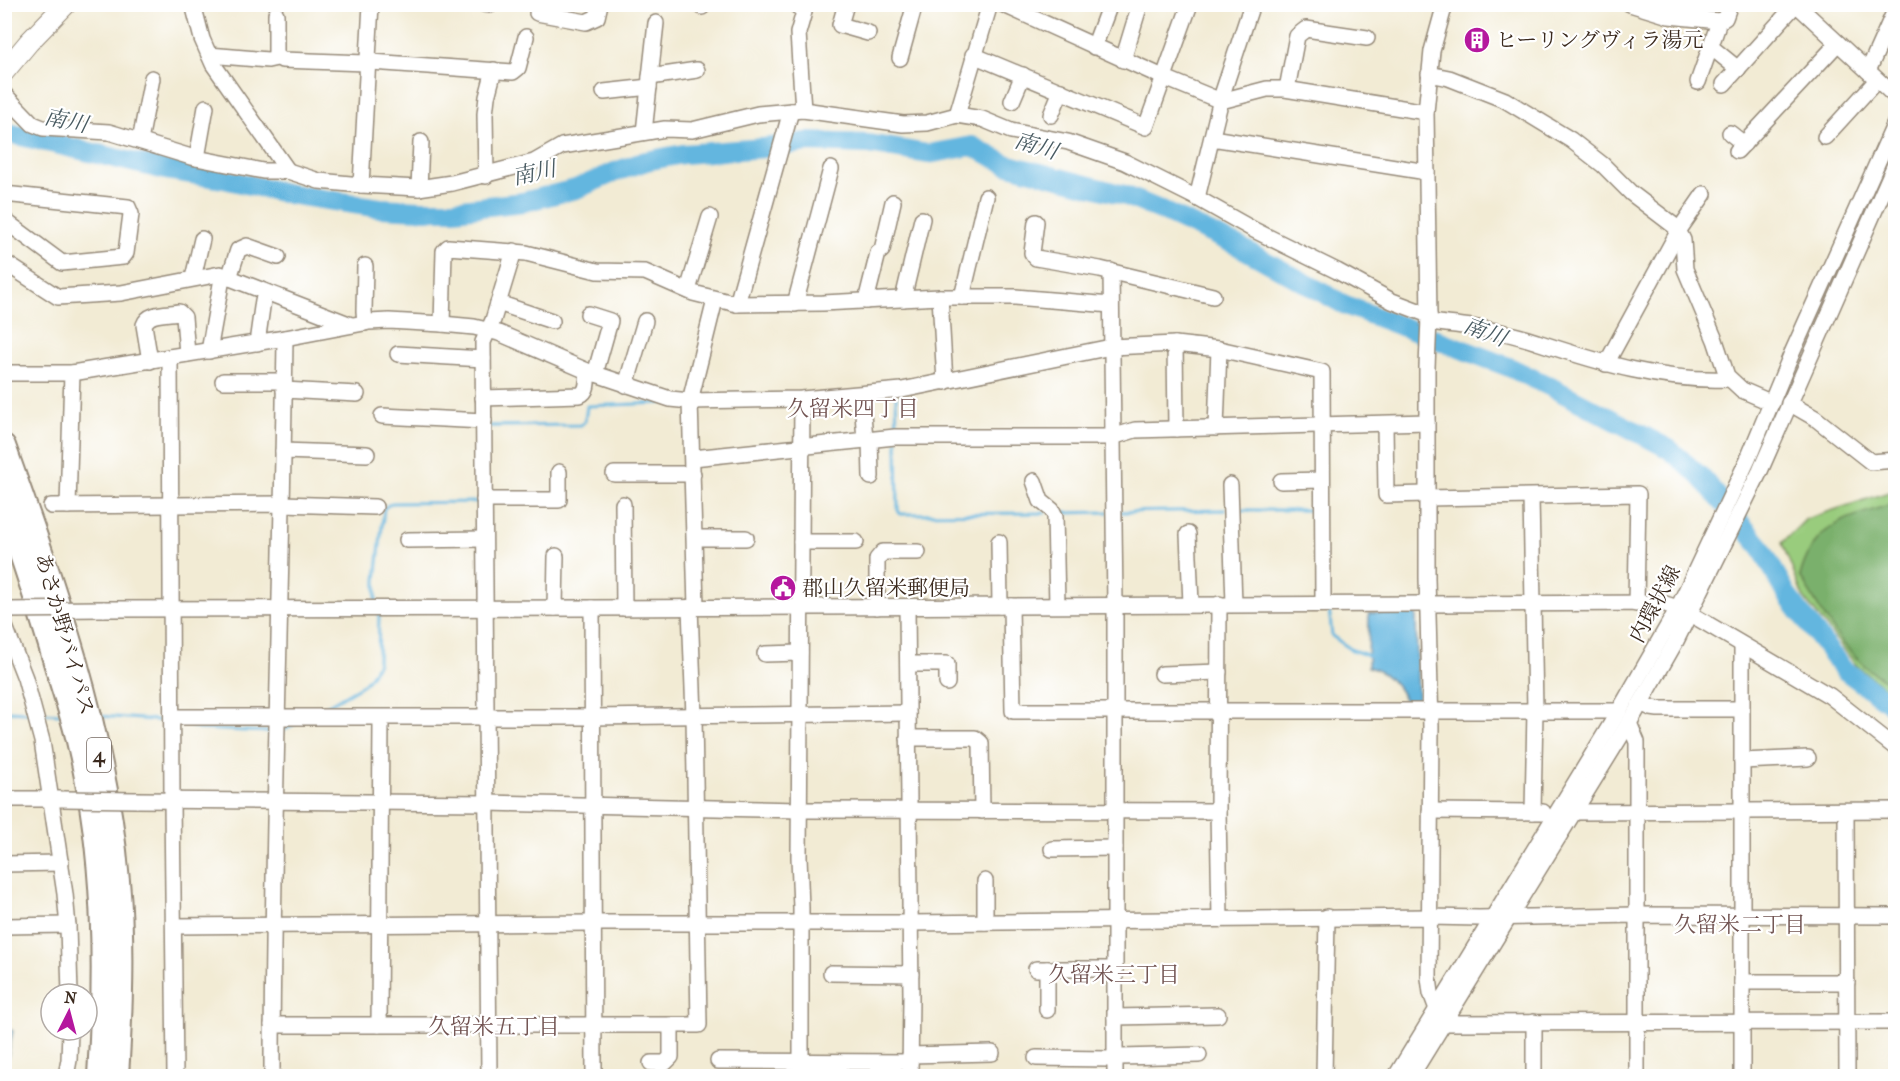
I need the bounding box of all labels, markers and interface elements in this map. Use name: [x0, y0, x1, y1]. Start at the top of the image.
building icon: ヒーリングヴィラ湯元: [1462, 25, 1492, 55]
place label: ヒーリングヴィラ湯元: [1496, 28, 1703, 52]
water label: 南川: [42, 104, 92, 139]
water label: 南川: [1011, 127, 1063, 165]
water label: 南川: [510, 155, 560, 190]
water label: 南川: [1460, 312, 1512, 353]
district label: 久留米四丁目: [787, 396, 919, 422]
street label: あさか野バイパス: [30, 550, 100, 718]
street label: 内環状線: [1625, 561, 1685, 647]
public building icon: 郡山久留米郵便局: [768, 573, 798, 603]
place label: 郡山久留米郵便局: [802, 576, 970, 600]
road number: 4: [87, 738, 111, 772]
district label: 久留米二丁目: [1674, 912, 1806, 938]
district label: 久留米三丁目: [1048, 962, 1180, 988]
north arrow: [39, 982, 99, 1042]
text: N: [63, 987, 78, 1008]
district label: 久留米五丁目: [428, 1014, 560, 1040]

